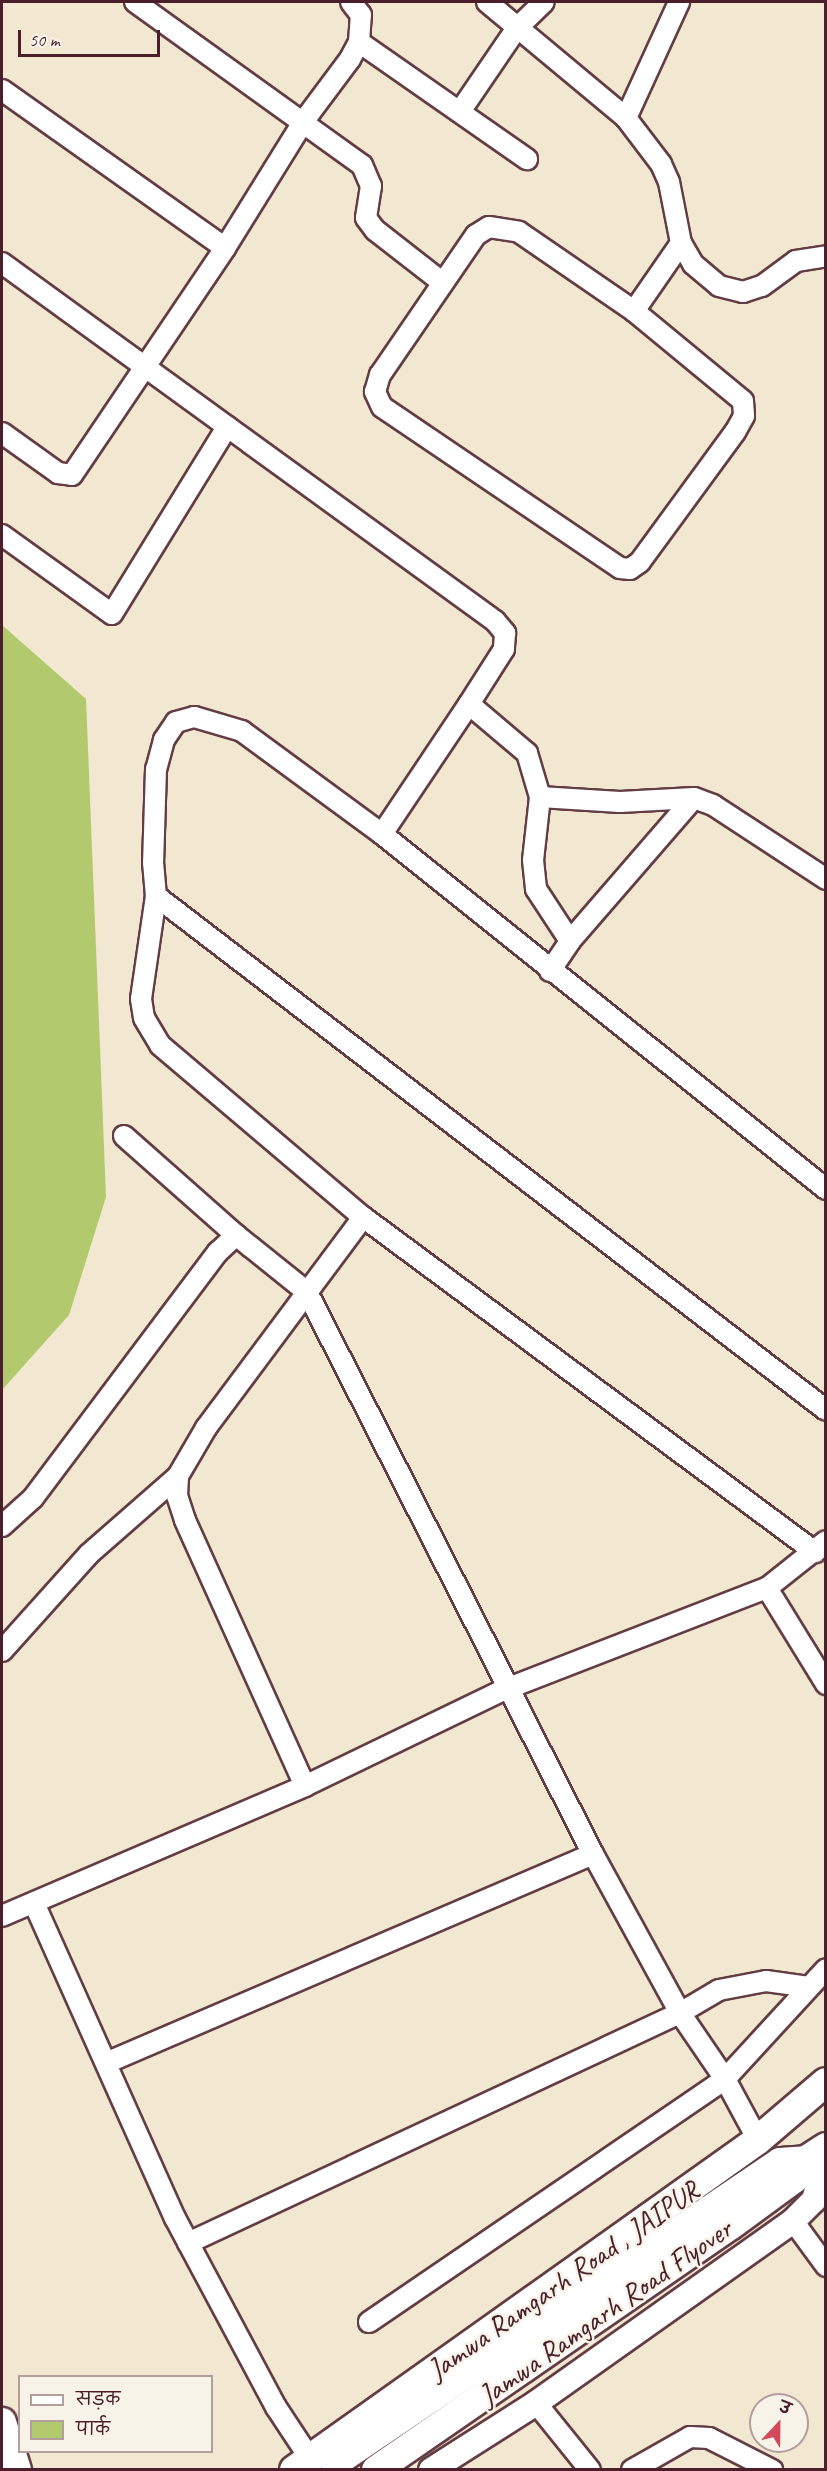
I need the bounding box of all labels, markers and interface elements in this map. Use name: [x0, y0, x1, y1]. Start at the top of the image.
scale bar: [21, 18, 164, 56]
text: 50 m: [29, 29, 60, 51]
street label: Jamwa Ramgarh Road , JAIPUR: [420, 2172, 706, 2388]
street label: Jamwa Ramgarh Road Flyover: [471, 2211, 739, 2413]
legend: [18, 2375, 213, 2453]
text: सड़क: [76, 2388, 120, 2410]
north arrow: [749, 2393, 809, 2453]
text: उ: [776, 2397, 794, 2419]
text: पार्क: [76, 2418, 110, 2440]

